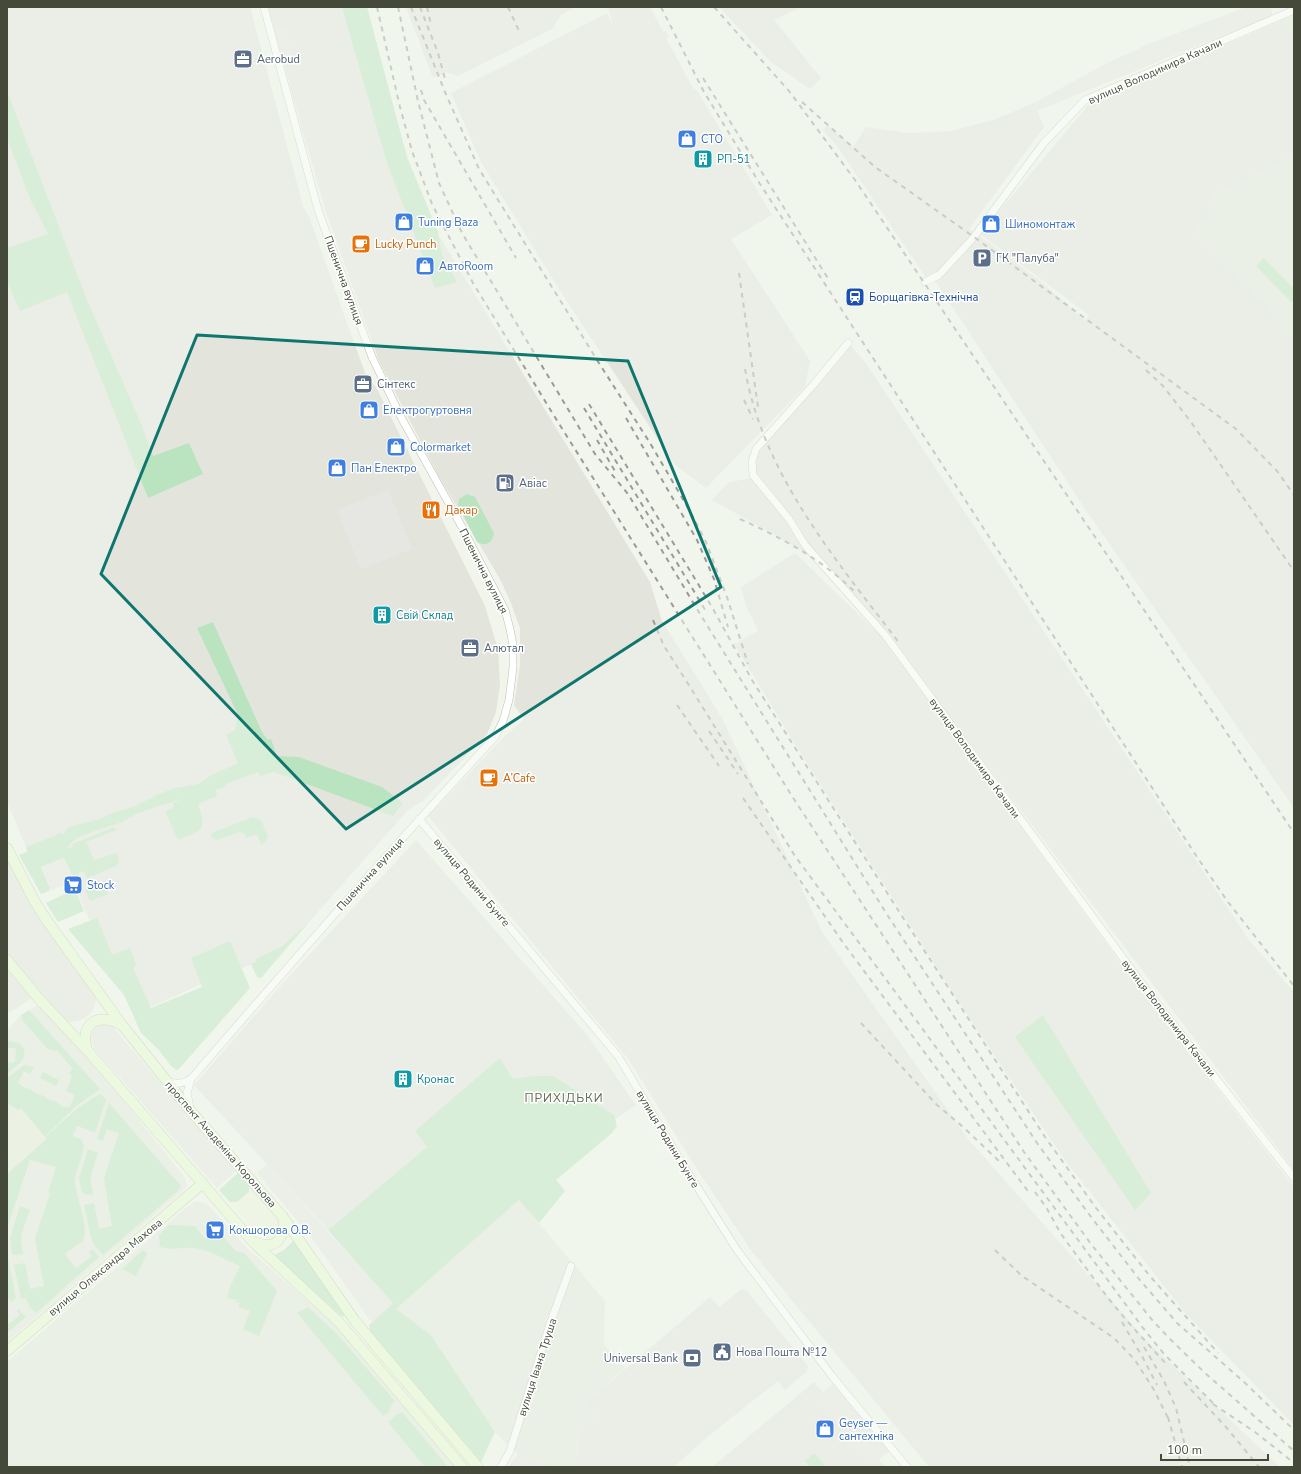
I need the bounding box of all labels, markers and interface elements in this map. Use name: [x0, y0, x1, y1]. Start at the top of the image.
street label: вулиця Володимира Качали: [1086, 35, 1225, 108]
office icon: Aerobud: [232, 48, 254, 70]
place label: Aerobud: [257, 52, 300, 67]
shop icon: СТО: [676, 128, 698, 150]
place label: СТО: [701, 132, 723, 147]
building icon: РП-51: [692, 148, 714, 170]
place label: РП-51: [717, 152, 750, 167]
shop icon: Tuning Baza: [393, 211, 415, 233]
shop icon: Шиномонтаж: [980, 213, 1002, 235]
place label: Tuning Baza: [418, 215, 479, 230]
place label: Шиномонтаж: [1005, 217, 1075, 232]
street label: Пшенична вулиця: [320, 233, 367, 327]
cafe icon: Lucky Punch: [350, 233, 372, 255]
place label: Lucky Punch: [375, 237, 437, 252]
parking icon: ГК "Палуба": [971, 247, 993, 269]
place label: ГК "Палуба": [996, 251, 1059, 266]
shop icon: АвтоRoom: [414, 255, 436, 277]
place label: АвтоRoom: [439, 259, 493, 274]
station icon: Борщагівка-Технічна: [844, 286, 866, 308]
place label: Борщагівка-Технічна: [869, 290, 979, 305]
office icon: Сінтекс: [352, 373, 374, 395]
place label: Сінтекс: [377, 377, 415, 392]
shop icon: Електрогуртовня: [358, 399, 380, 421]
place label: Електрогуртовня: [383, 403, 472, 418]
shop icon: Colormarket: [385, 436, 407, 458]
place label: Colormarket: [410, 440, 471, 455]
shop icon: Пан Електро: [326, 457, 348, 479]
place label: Пан Електро: [351, 461, 417, 476]
fuel station icon: Авіас: [494, 472, 516, 494]
place label: Авіас: [519, 476, 547, 491]
restaurant icon: Дакар: [420, 499, 442, 521]
place label: Дакар: [445, 503, 478, 518]
street label: Пшенична вулиця: [456, 526, 512, 617]
building icon: Свій Склад: [371, 604, 393, 626]
place label: Свій Склад: [396, 608, 454, 623]
office icon: Алютал: [459, 637, 481, 659]
place label: Алютал: [484, 641, 524, 656]
street label: вулиця Володимира Качали: [926, 695, 1023, 821]
cafe icon: A’Cafe: [478, 767, 500, 789]
place label: A’Cafe: [503, 771, 535, 786]
street label: Пшенична вулиця: [333, 834, 407, 914]
street label: вулиця Родини Бунґе: [430, 835, 513, 930]
supermarket icon: Stock: [62, 874, 84, 896]
place label: Stock: [87, 878, 115, 893]
street label: вулиця Володимира Качали: [1118, 956, 1219, 1080]
building icon: Кронас: [392, 1068, 414, 1090]
place label: Кронас: [417, 1072, 454, 1087]
street label: проспект Академіка Корольова: [161, 1078, 280, 1211]
street label: вулиця Родини Бунґе: [632, 1088, 703, 1191]
district label: ПРИХІДЬКИ: [524, 1090, 604, 1106]
street label: вулиця Олександра Махова: [45, 1215, 166, 1320]
supermarket icon: Кокшорова О.В.: [204, 1219, 226, 1241]
place label: Кокшорова О.В.: [229, 1223, 311, 1238]
street label: вулиця Івана Труша: [515, 1316, 560, 1418]
public building icon: Нова Пошта №12: [711, 1341, 733, 1363]
place label: Нова Пошта №12: [736, 1345, 827, 1360]
bank icon: Universal Bank: [681, 1347, 703, 1369]
place label: Universal Bank: [604, 1351, 678, 1366]
place label: Geyser — сантехніка: [839, 1416, 894, 1444]
shop icon: Geyser — сантехніка: [814, 1418, 836, 1440]
scale bar: [1161, 1436, 1268, 1462]
text: 100 m: [1167, 1442, 1202, 1458]

